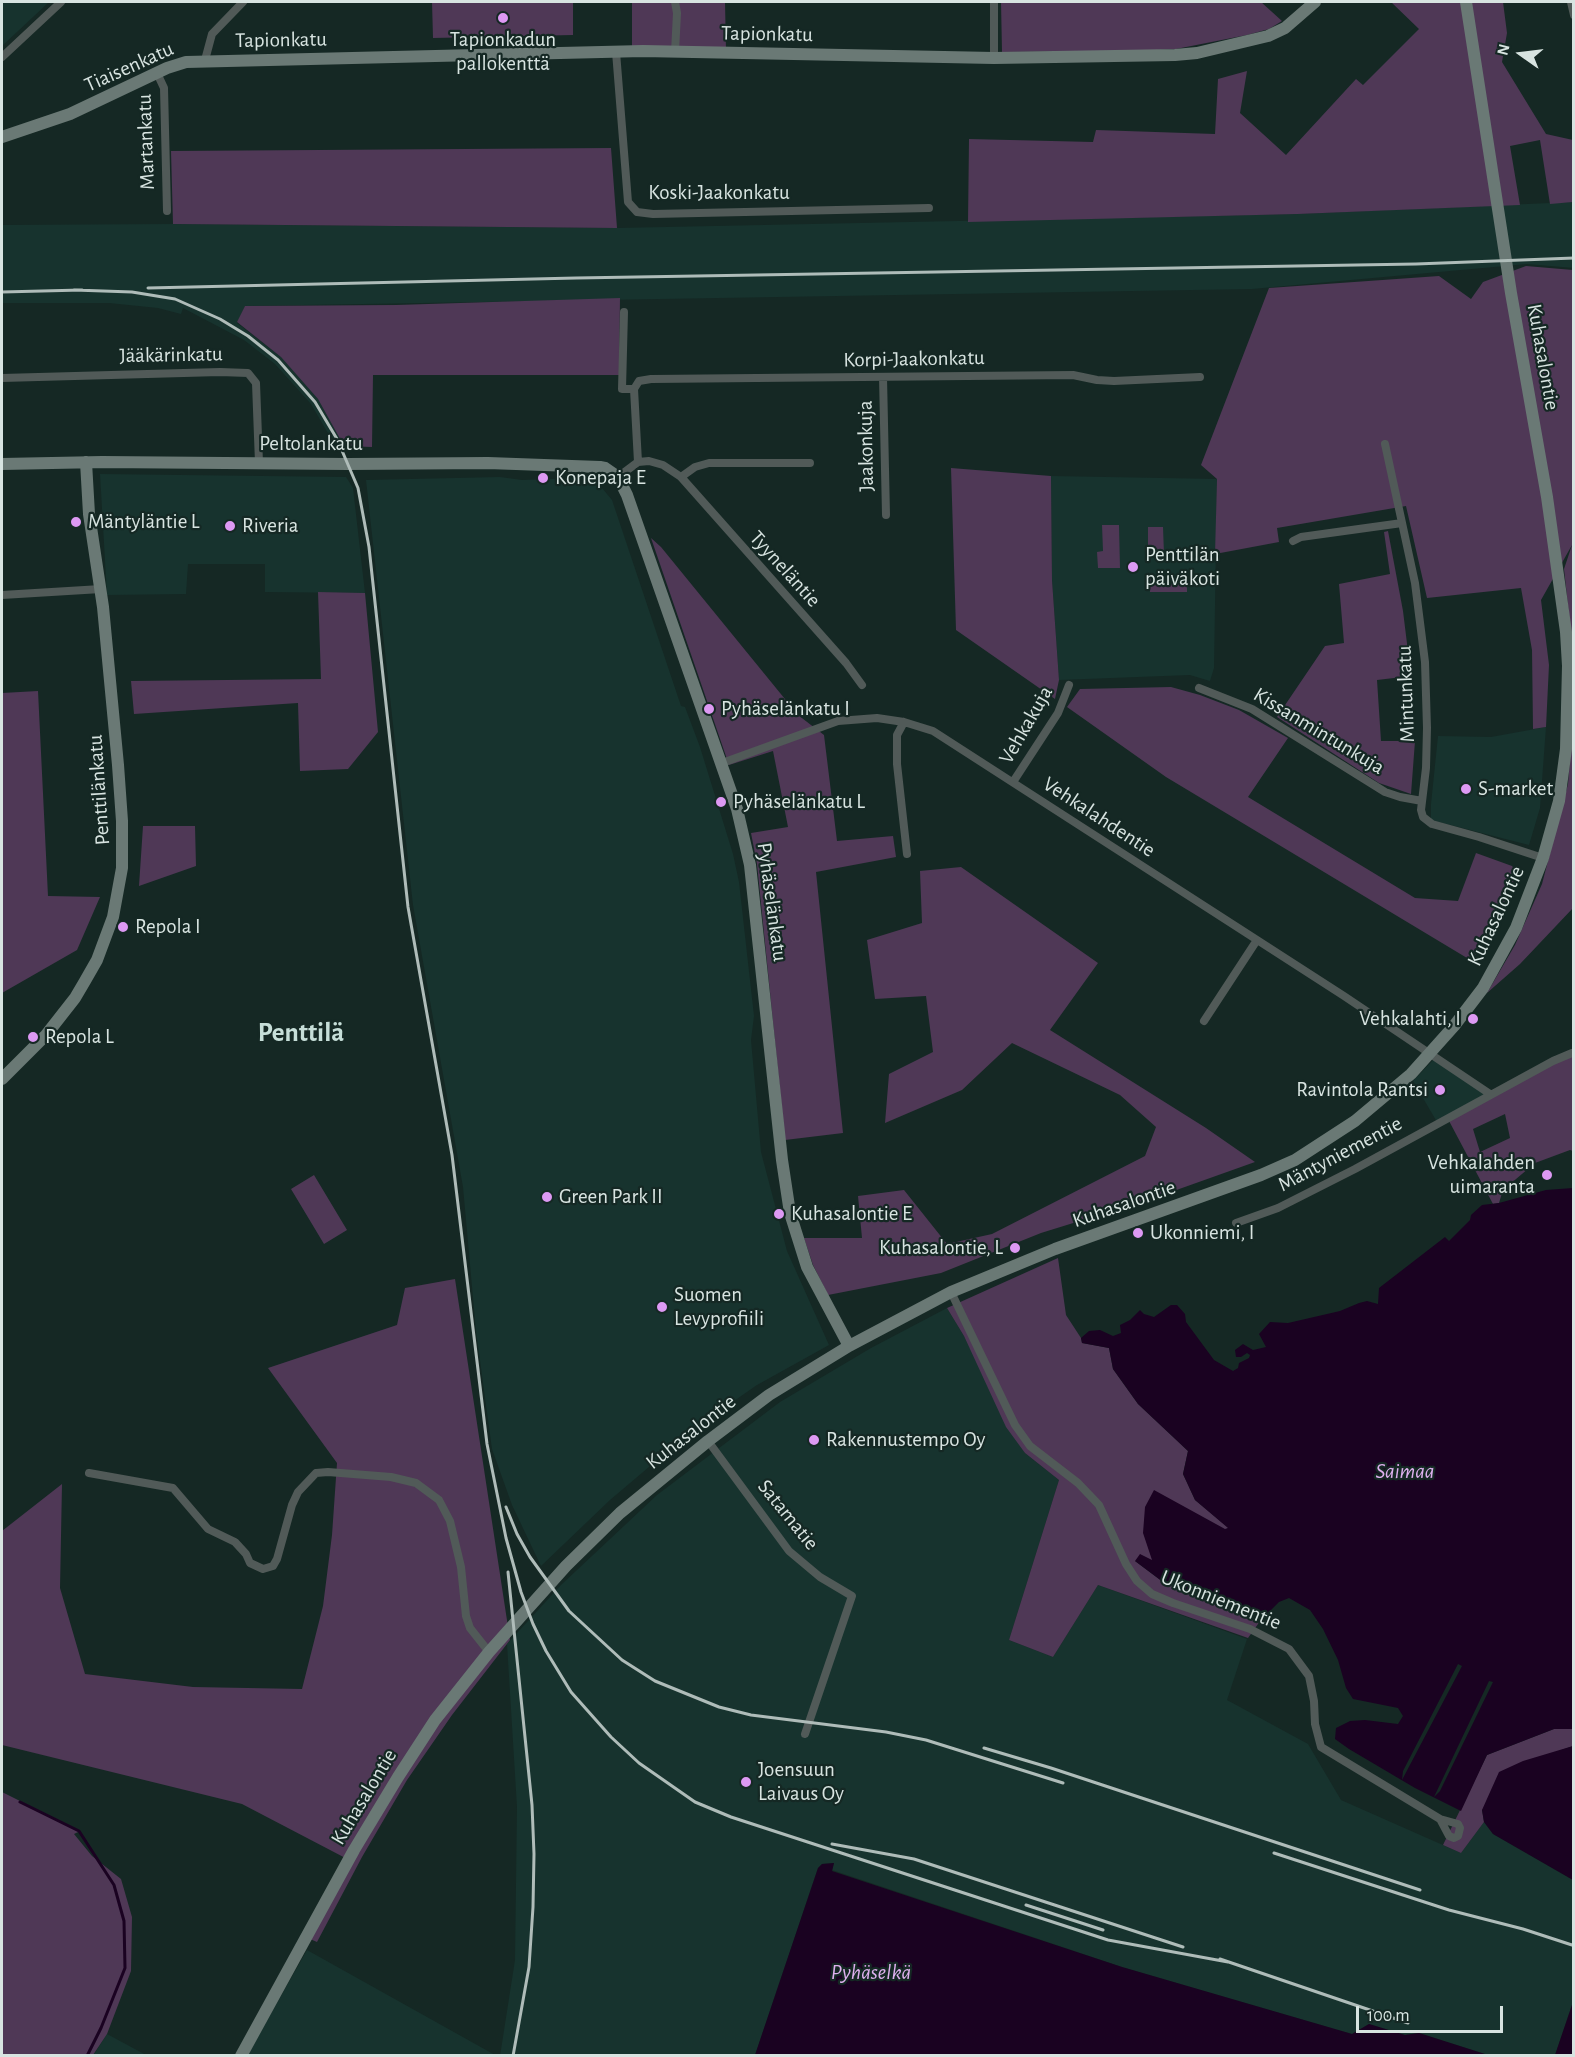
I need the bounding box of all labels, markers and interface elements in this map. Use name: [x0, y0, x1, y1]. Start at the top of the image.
marker: Tapionkadun pallokenttä: [496, 11, 510, 25]
street label: Tapionkatu: [721, 21, 813, 47]
north arrow: [1491, 24, 1551, 84]
street label: Tapionkatu: [235, 27, 327, 53]
place label: Tapionkadun pallokenttä: [450, 27, 556, 77]
street label: Tiaisenkatu: [81, 36, 177, 98]
text: N: [1494, 42, 1513, 57]
street label: Martankatu: [132, 94, 160, 190]
street label: Koski-Jaakonkatu: [648, 180, 790, 206]
street label: Kuhasalontie: [1521, 302, 1565, 412]
street label: Jääkärinkatu: [119, 342, 223, 368]
street label: Korpi-Jaakonkatu: [843, 345, 985, 373]
street label: Jaakonkuja: [853, 400, 879, 492]
street label: Peltolankatu: [259, 431, 363, 457]
place label: Konepaja E: [555, 465, 646, 491]
marker: Konepaja E: [536, 471, 550, 485]
place label: Mäntyläntie L: [88, 509, 200, 535]
place label: Riveria: [242, 513, 299, 539]
marker: Mäntyläntie L: [69, 515, 83, 529]
marker: Riveria: [223, 519, 237, 533]
street label: Tyyneläntie: [744, 526, 826, 612]
place label: Penttilän päiväkoti: [1145, 542, 1220, 592]
marker: Penttilän päiväkoti: [1126, 560, 1140, 574]
street label: Mintunkatu: [1392, 645, 1420, 743]
street label: Vehkakuja: [994, 681, 1058, 769]
street label: Kissanmintunkuja: [1249, 682, 1389, 780]
place label: Pyhäselänkatu I: [721, 696, 850, 722]
marker: Pyhäselänkatu I: [702, 702, 716, 716]
street label: Penttilänkatu: [83, 734, 115, 846]
street label: Vehkalahdentie: [1038, 771, 1160, 863]
place label: S-market: [1478, 776, 1553, 802]
marker: S-market: [1459, 782, 1473, 796]
place label: Pyhäselänkatu L: [733, 789, 865, 815]
marker: Pyhäselänkatu L: [714, 795, 728, 809]
street label: Pyhäselänkatu: [751, 841, 793, 963]
street label: Kuhasalontie: [1462, 862, 1530, 970]
place label: Repola I: [135, 914, 201, 940]
marker: Repola I: [116, 920, 130, 934]
place label: Vehkalahti, I: [1359, 1006, 1461, 1032]
marker: Vehkalahti, I: [1466, 1012, 1480, 1026]
district label: Penttilä: [258, 1017, 344, 1049]
place label: Repola L: [45, 1024, 114, 1050]
marker: Repola L: [26, 1030, 40, 1044]
place label: Ravintola Rantsi: [1296, 1077, 1428, 1103]
marker: Ravintola Rantsi: [1433, 1083, 1447, 1097]
street label: Mäntyniementie: [1274, 1111, 1406, 1197]
place label: Vehkalahden uimaranta: [1427, 1150, 1535, 1200]
marker: Vehkalahden uimaranta: [1540, 1168, 1554, 1182]
street label: Kuhasalontie: [1069, 1175, 1179, 1233]
place label: Green Park II: [559, 1184, 663, 1210]
marker: Green Park II: [540, 1190, 554, 1204]
place label: Kuhasalontie E: [791, 1201, 912, 1227]
marker: Kuhasalontie E: [772, 1207, 786, 1221]
place label: Ukonniemi, I: [1150, 1220, 1254, 1246]
marker: Ukonniemi, I: [1131, 1226, 1145, 1240]
place label: Kuhasalontie, L: [879, 1235, 1003, 1261]
marker: Kuhasalontie, L: [1008, 1241, 1022, 1255]
place label: Suomen Levyprofiili: [674, 1282, 764, 1332]
marker: Suomen Levyprofiili: [655, 1300, 669, 1314]
street label: Kuhasalontie: [641, 1389, 741, 1475]
place label: Rakennustempo Oy: [826, 1427, 985, 1453]
marker: Rakennustempo Oy: [807, 1433, 821, 1447]
water label: Saimaa: [1375, 1458, 1435, 1484]
street label: Satamatie: [752, 1475, 824, 1555]
street label: Ukonniementie: [1157, 1564, 1285, 1636]
street label: Kuhasalontie: [326, 1744, 402, 1850]
place label: Joensuun Laivaus Oy: [758, 1757, 844, 1807]
marker: Joensuun Laivaus Oy: [739, 1775, 753, 1789]
water label: Pyhäselkä: [831, 1959, 911, 1985]
scale bar: [1359, 1994, 1506, 2032]
text: 100 m: [1367, 2007, 1410, 2025]

